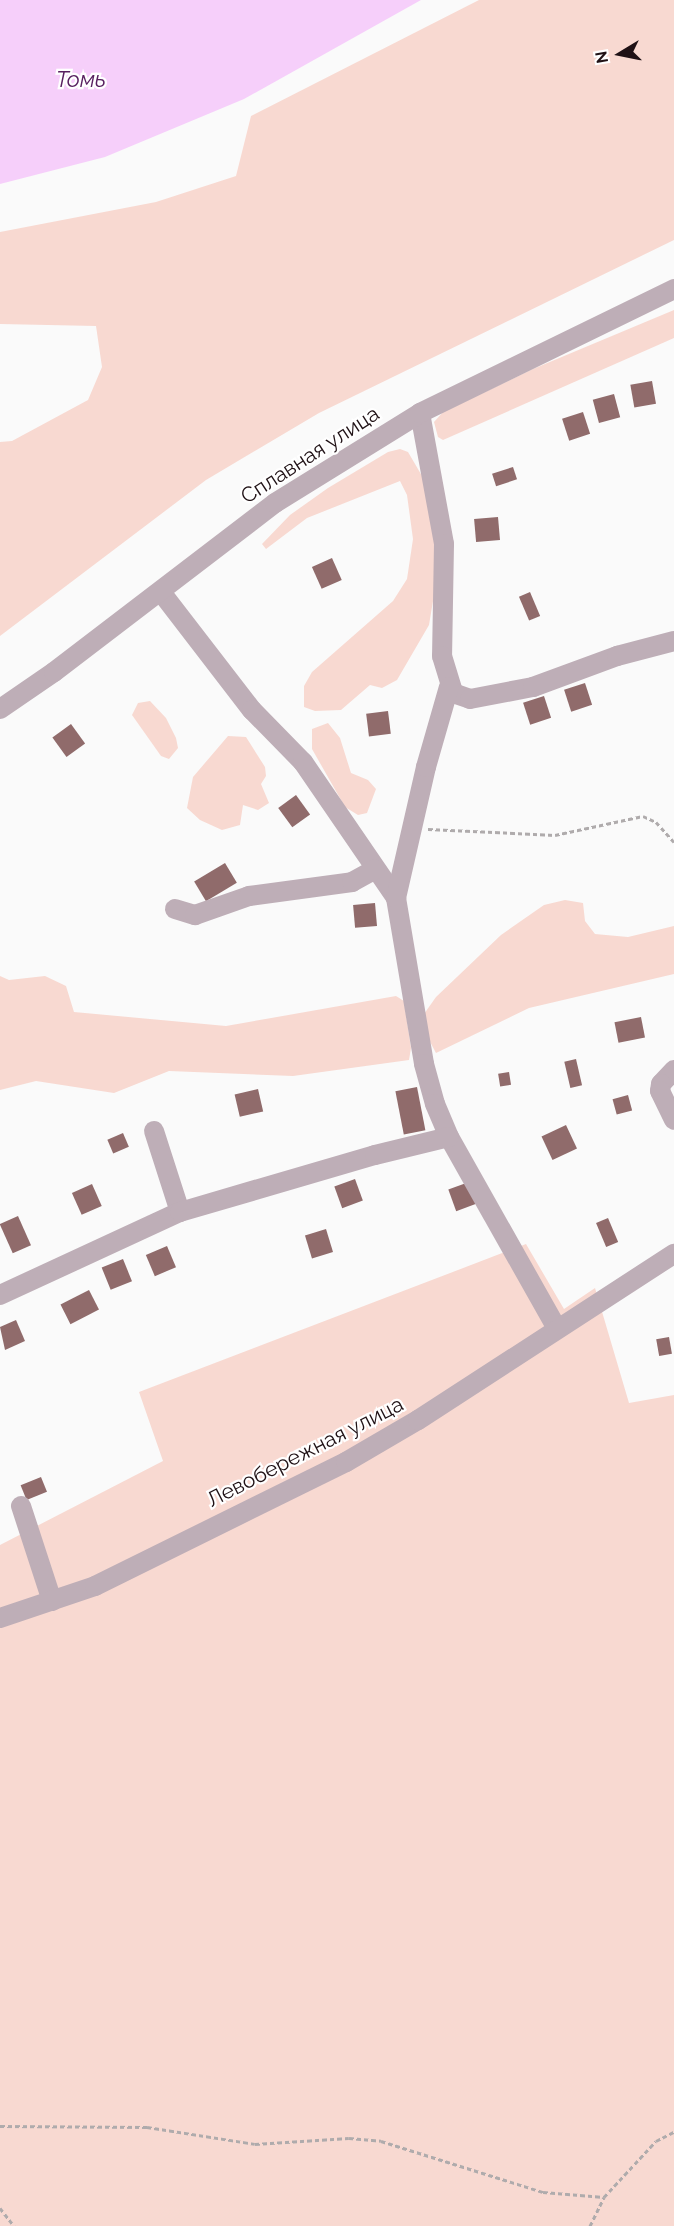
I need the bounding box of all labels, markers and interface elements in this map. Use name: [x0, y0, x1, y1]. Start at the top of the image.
north arrow: [590, 24, 650, 84]
text: N: [591, 50, 612, 65]
water label: Томь: [56, 67, 106, 93]
street label: Сплавная улица: [236, 401, 384, 509]
street label: Левобережная улица: [202, 1391, 408, 1513]

